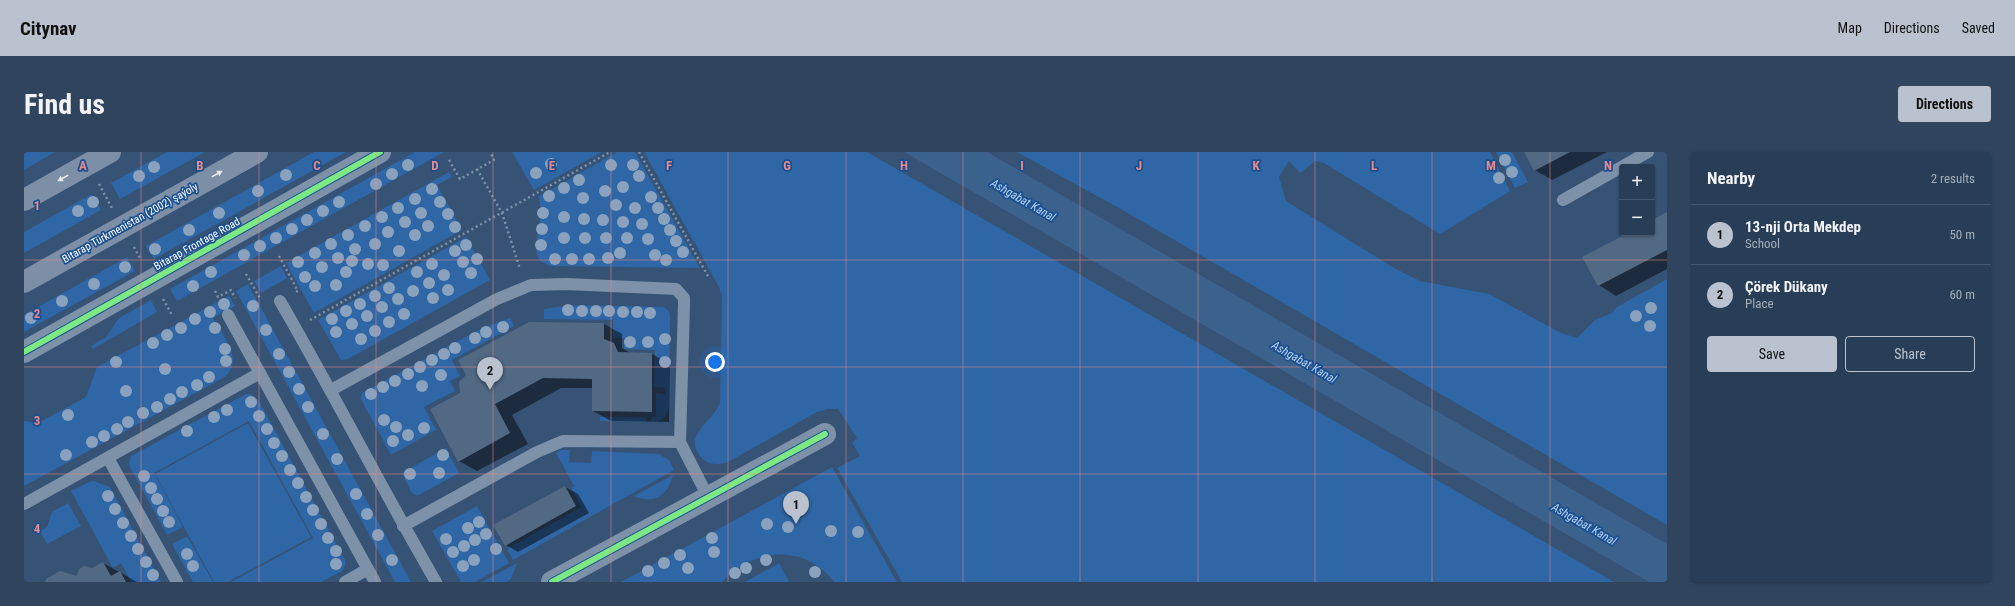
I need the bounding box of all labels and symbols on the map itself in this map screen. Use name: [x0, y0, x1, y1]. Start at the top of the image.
text: A: [79, 158, 87, 173]
text: B: [196, 158, 204, 173]
text: C: [313, 158, 321, 173]
text: D: [431, 158, 439, 173]
text: E: [549, 158, 556, 173]
text: F: [666, 158, 672, 173]
text: G: [783, 158, 791, 173]
text: H: [900, 158, 908, 173]
text: I: [1020, 158, 1024, 173]
text: J: [1136, 158, 1142, 173]
text: K: [1252, 158, 1260, 173]
text: L: [1371, 158, 1377, 173]
text: M: [1486, 158, 1496, 173]
text: N: [1604, 158, 1612, 173]
one-way arrow: [211, 171, 223, 178]
one-way arrow: [58, 174, 69, 181]
water label: Ashgabat Kanal: [987, 175, 1058, 224]
street label: Bitarap Türkmenistan (2002) şaýoly: [60, 180, 201, 266]
text: 1: [34, 198, 40, 213]
street label: Bitarap Frontage Road: [152, 215, 242, 273]
text: 2: [34, 306, 41, 321]
water label: Ashgabat Kanal: [1268, 337, 1339, 386]
your location: [705, 352, 725, 372]
pin: 2: [477, 357, 503, 390]
text: 3: [34, 413, 40, 428]
pin: 1: [783, 491, 809, 524]
water label: Ashgabat Kanal: [1548, 499, 1619, 548]
text: 4: [34, 521, 41, 536]

